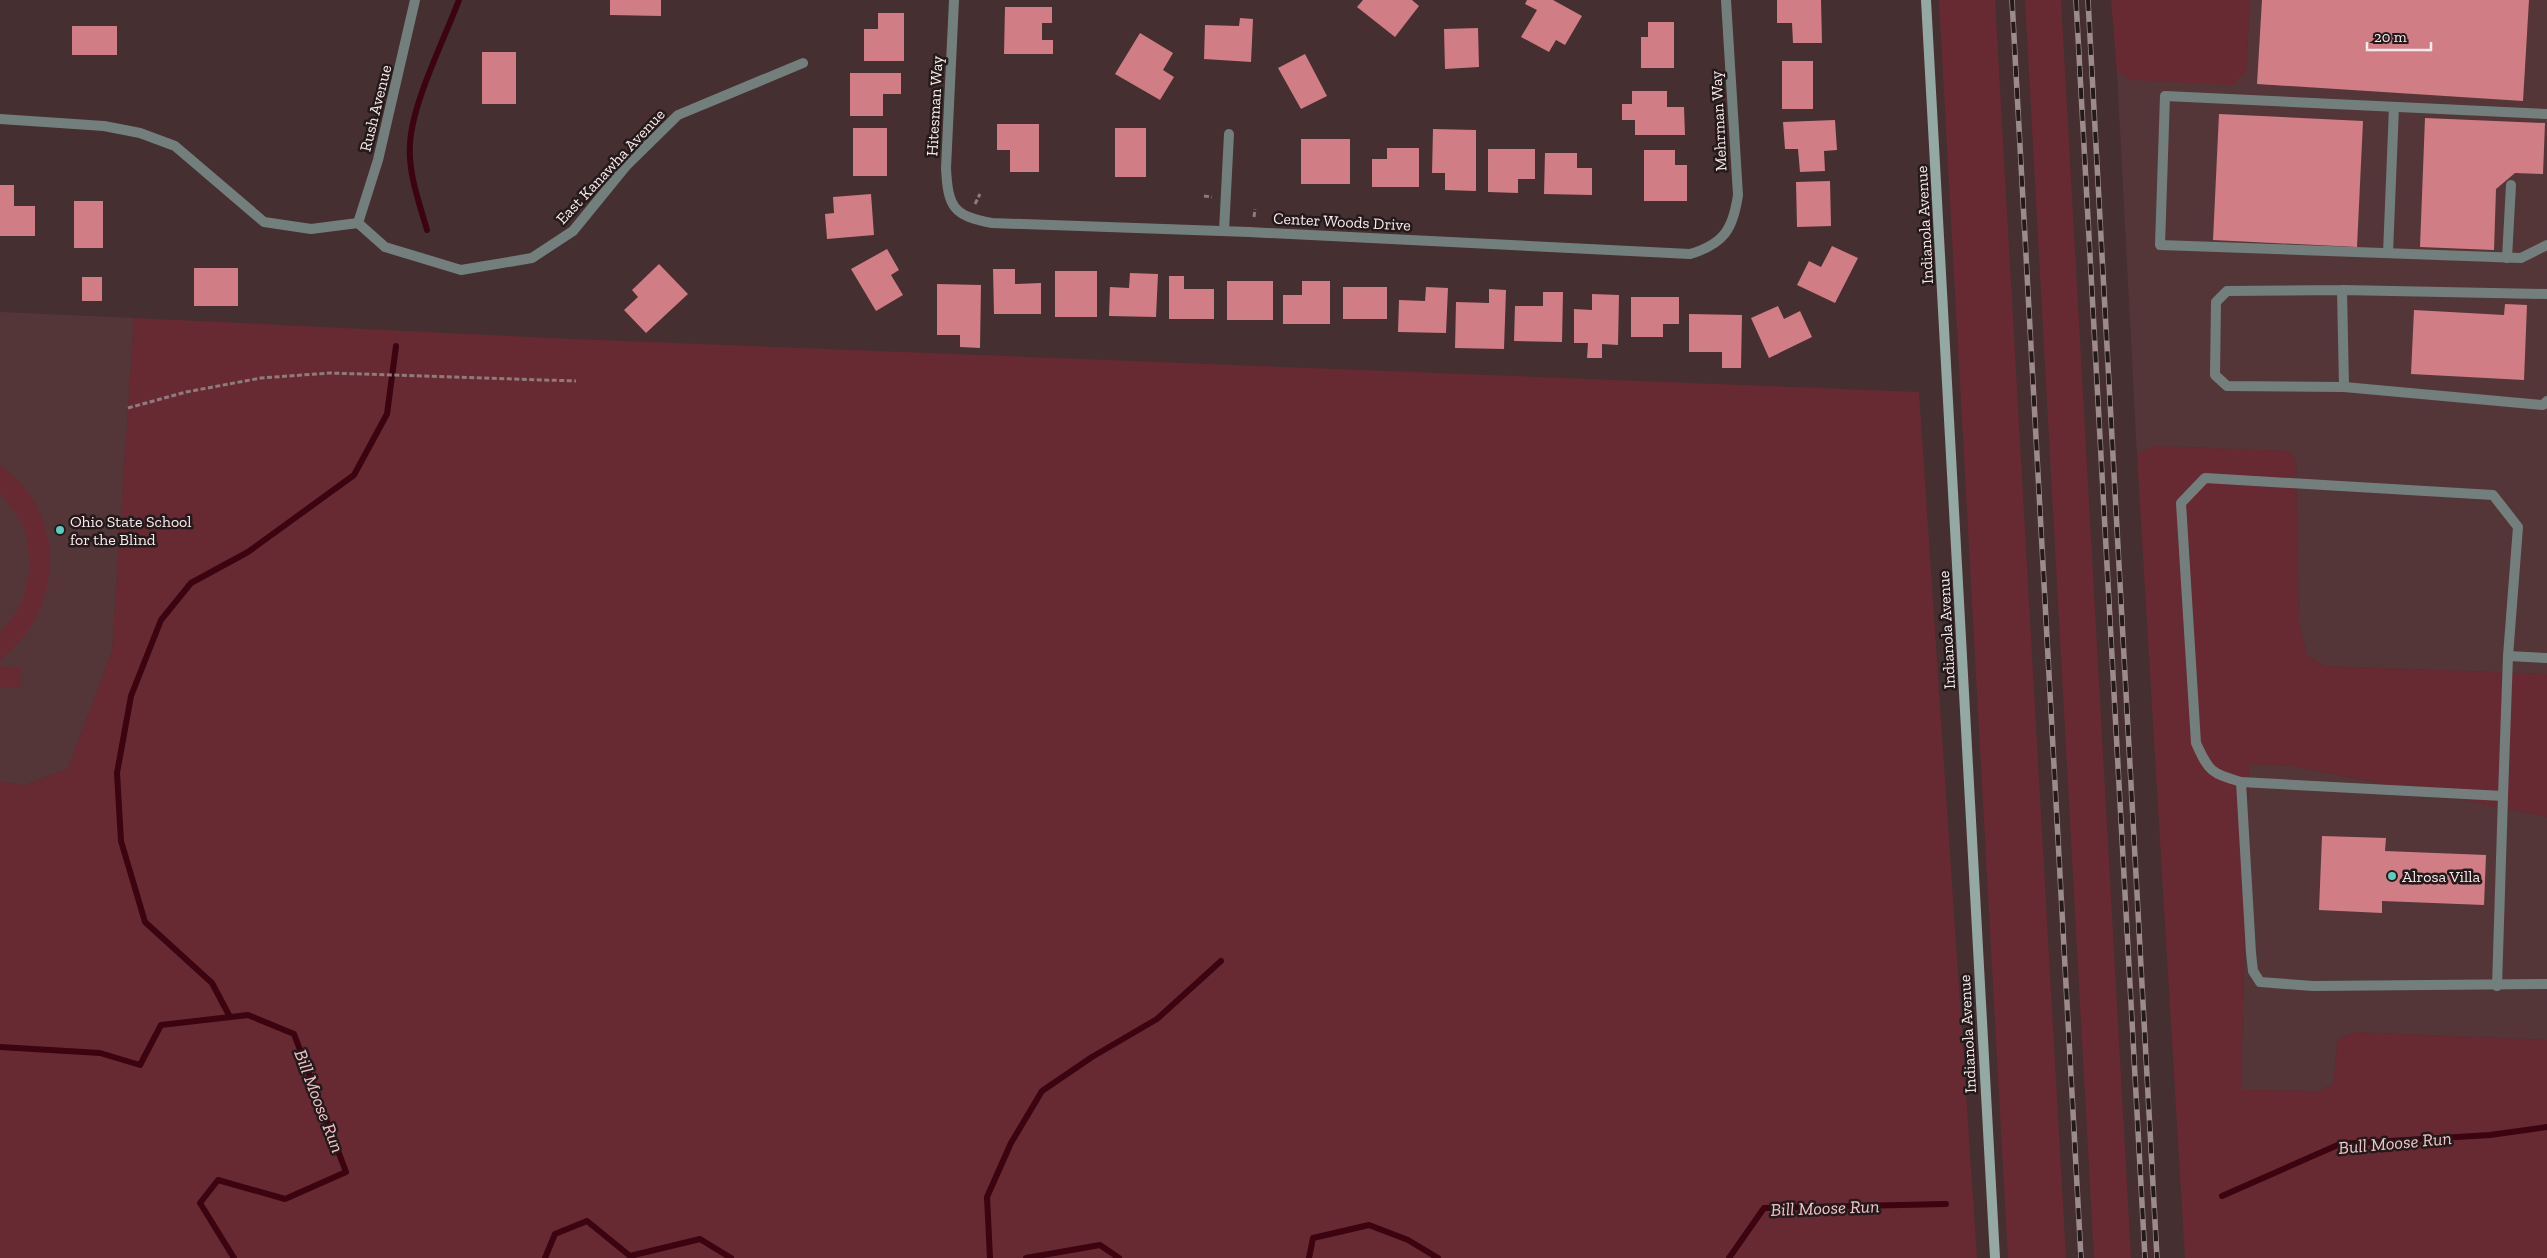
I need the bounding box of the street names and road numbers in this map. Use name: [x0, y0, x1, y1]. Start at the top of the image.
street label: Hitesman Way: [922, 54, 947, 157]
street label: Rush Avenue: [356, 63, 395, 153]
street label: Mehrman Way: [1706, 69, 1731, 172]
street label: East Kanawha Avenue: [552, 105, 669, 228]
street label: Indianola Avenue: [1912, 165, 1937, 285]
street label: Center Woods Drive: [1273, 208, 1411, 235]
street label: Indianola Avenue: [1934, 570, 1959, 690]
street label: Indianola Avenue: [1955, 974, 1980, 1094]

